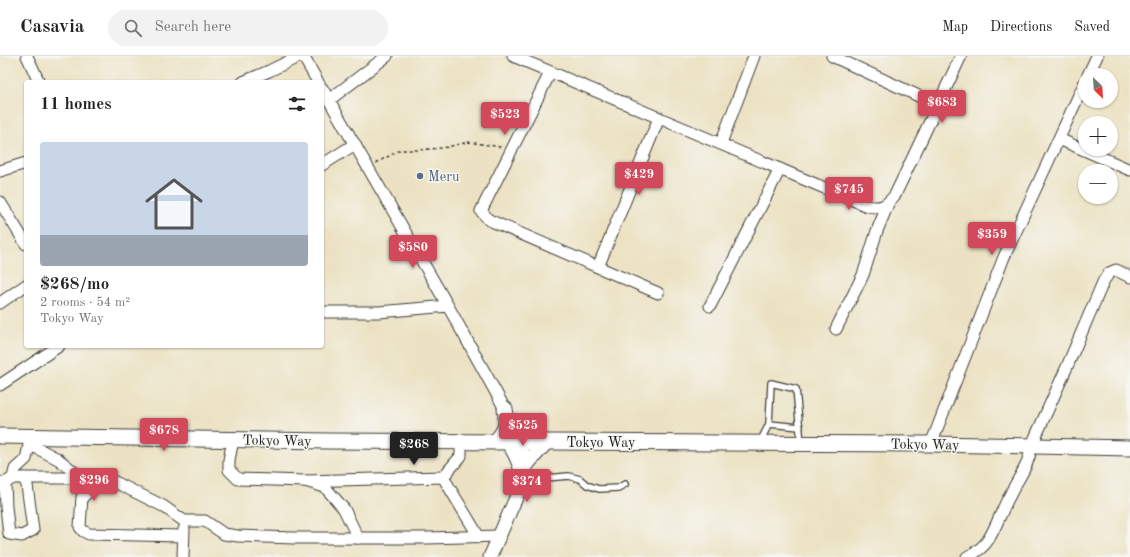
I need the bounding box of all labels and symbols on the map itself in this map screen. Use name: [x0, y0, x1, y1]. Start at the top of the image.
north arrow: [1078, 68, 1118, 108]
pin: $683: [918, 90, 966, 124]
pin: $523: [481, 102, 529, 136]
pin: $429: [615, 162, 663, 196]
place label: Meru: [428, 170, 460, 184]
marker: Meru: [415, 171, 425, 181]
pin: $745: [825, 177, 873, 211]
pin: $359: [968, 222, 1016, 256]
pin: $580: [389, 235, 437, 269]
pin: $525: [499, 413, 547, 447]
pin: $678: [140, 418, 188, 452]
pin: $268: [390, 432, 438, 466]
street label: Tokyo Way: [242, 433, 312, 449]
street label: Tokyo Way: [567, 436, 636, 450]
street label: Tokyo Way: [890, 437, 960, 453]
pin: $296: [70, 468, 118, 502]
pin: $374: [503, 469, 551, 503]

